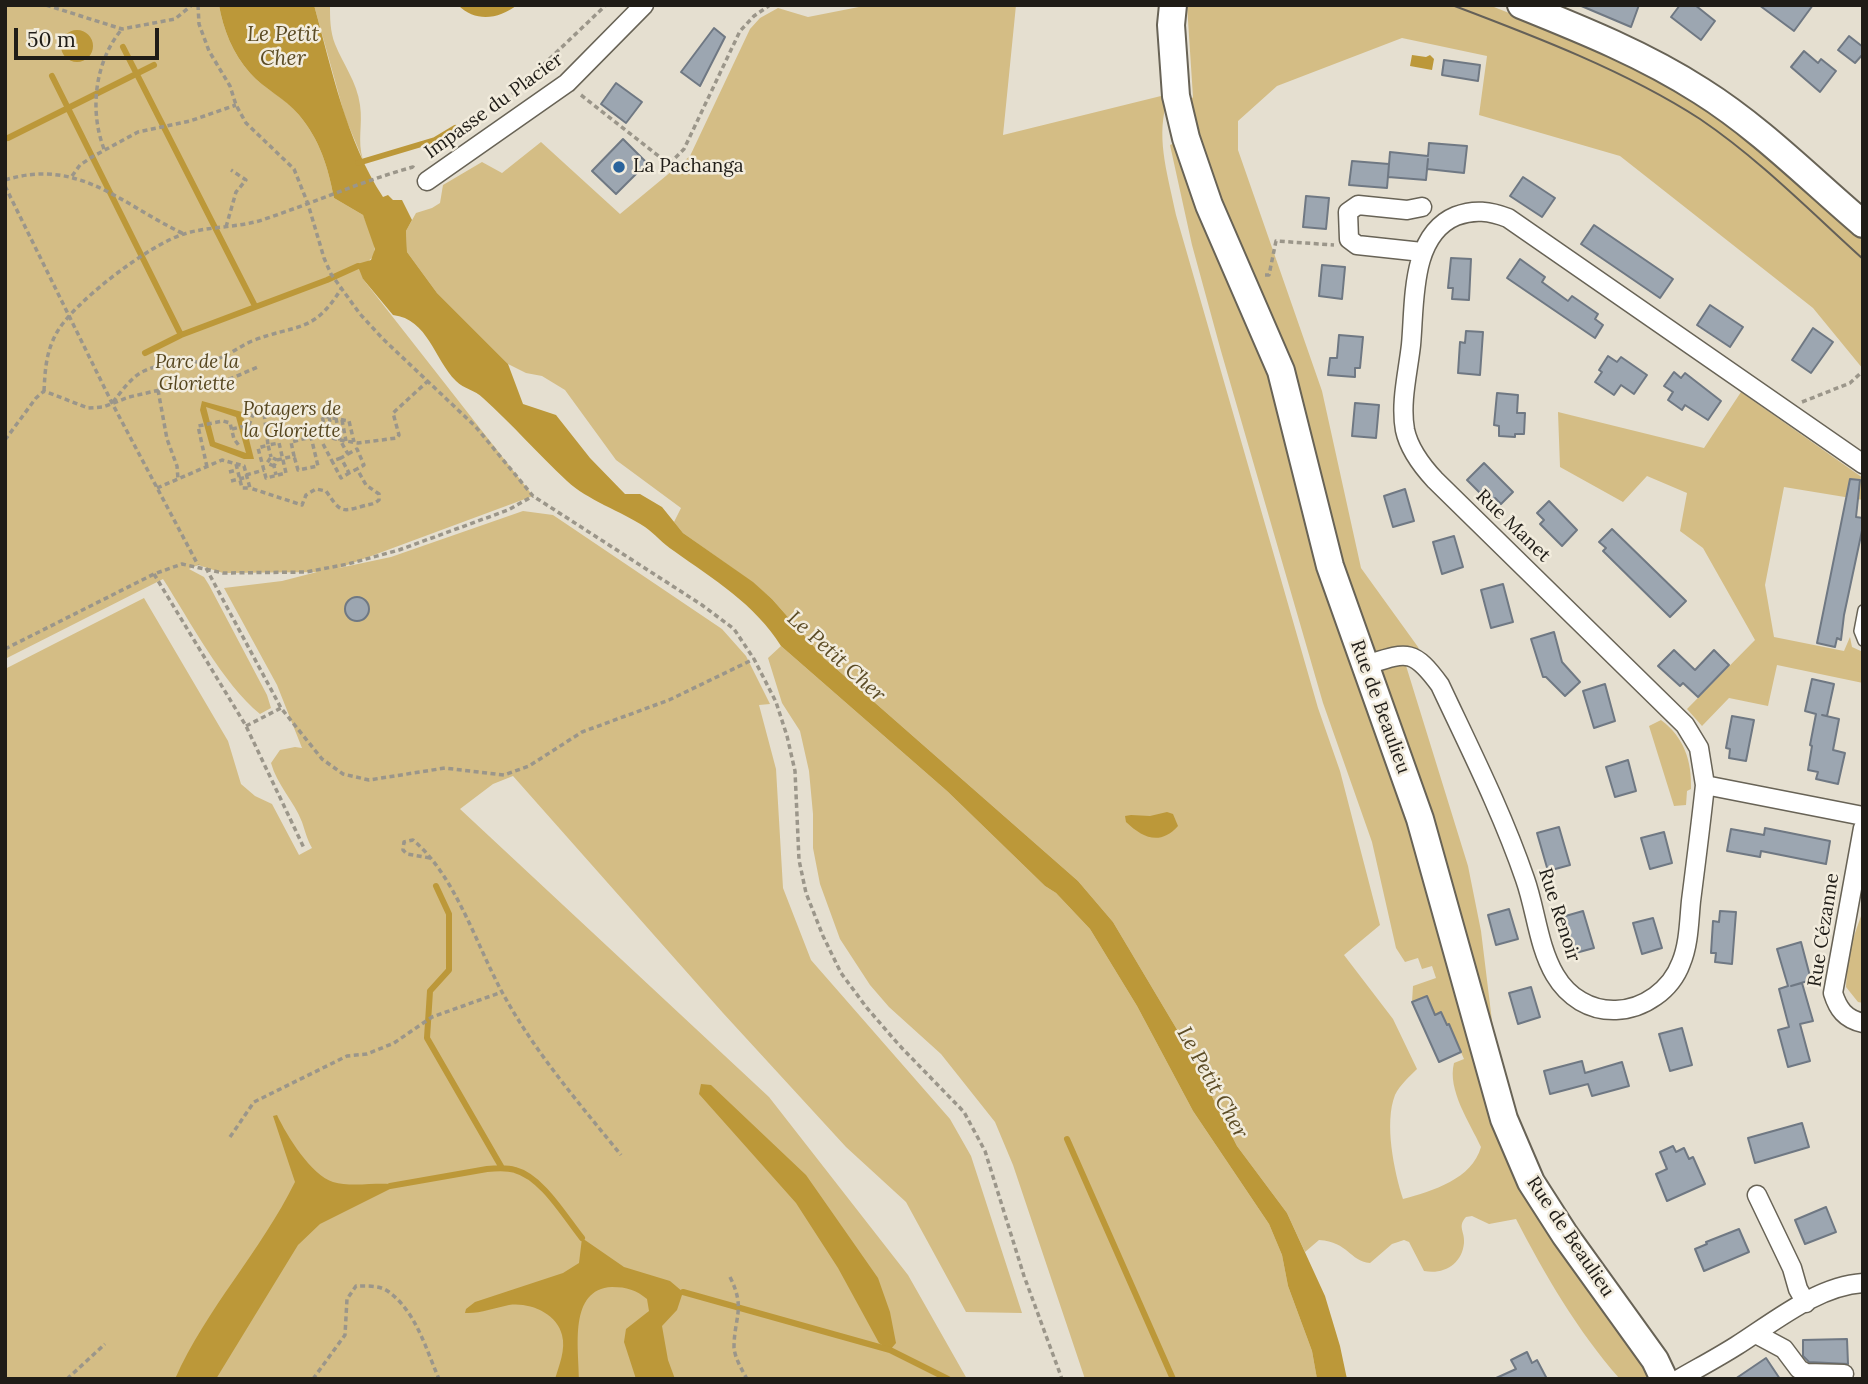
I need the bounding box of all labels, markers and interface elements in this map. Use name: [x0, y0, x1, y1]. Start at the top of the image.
scale bar: [18, 14, 163, 58]
water label: Le Petit Cher: [247, 22, 319, 72]
text: 50 m: [27, 26, 76, 53]
street label: Impasse du Placier: [420, 48, 568, 164]
place label: La Pachanga: [633, 156, 744, 178]
marker: La Pachanga: [611, 159, 627, 175]
park label: Parc de la Gloriette: [155, 352, 239, 396]
park label: Potagers de la Gloriette: [243, 399, 341, 443]
street label: Rue Manet: [1471, 485, 1555, 567]
water label: Le Petit Cher: [782, 606, 890, 708]
street label: Rue de Beaulieu: [1345, 637, 1415, 777]
street label: Rue Renoir: [1533, 865, 1585, 965]
street label: Rue Cézanne: [1804, 871, 1844, 989]
water label: Le Petit Cher: [1171, 1023, 1253, 1143]
street label: Rue de Beaulieu: [1521, 1172, 1619, 1302]

